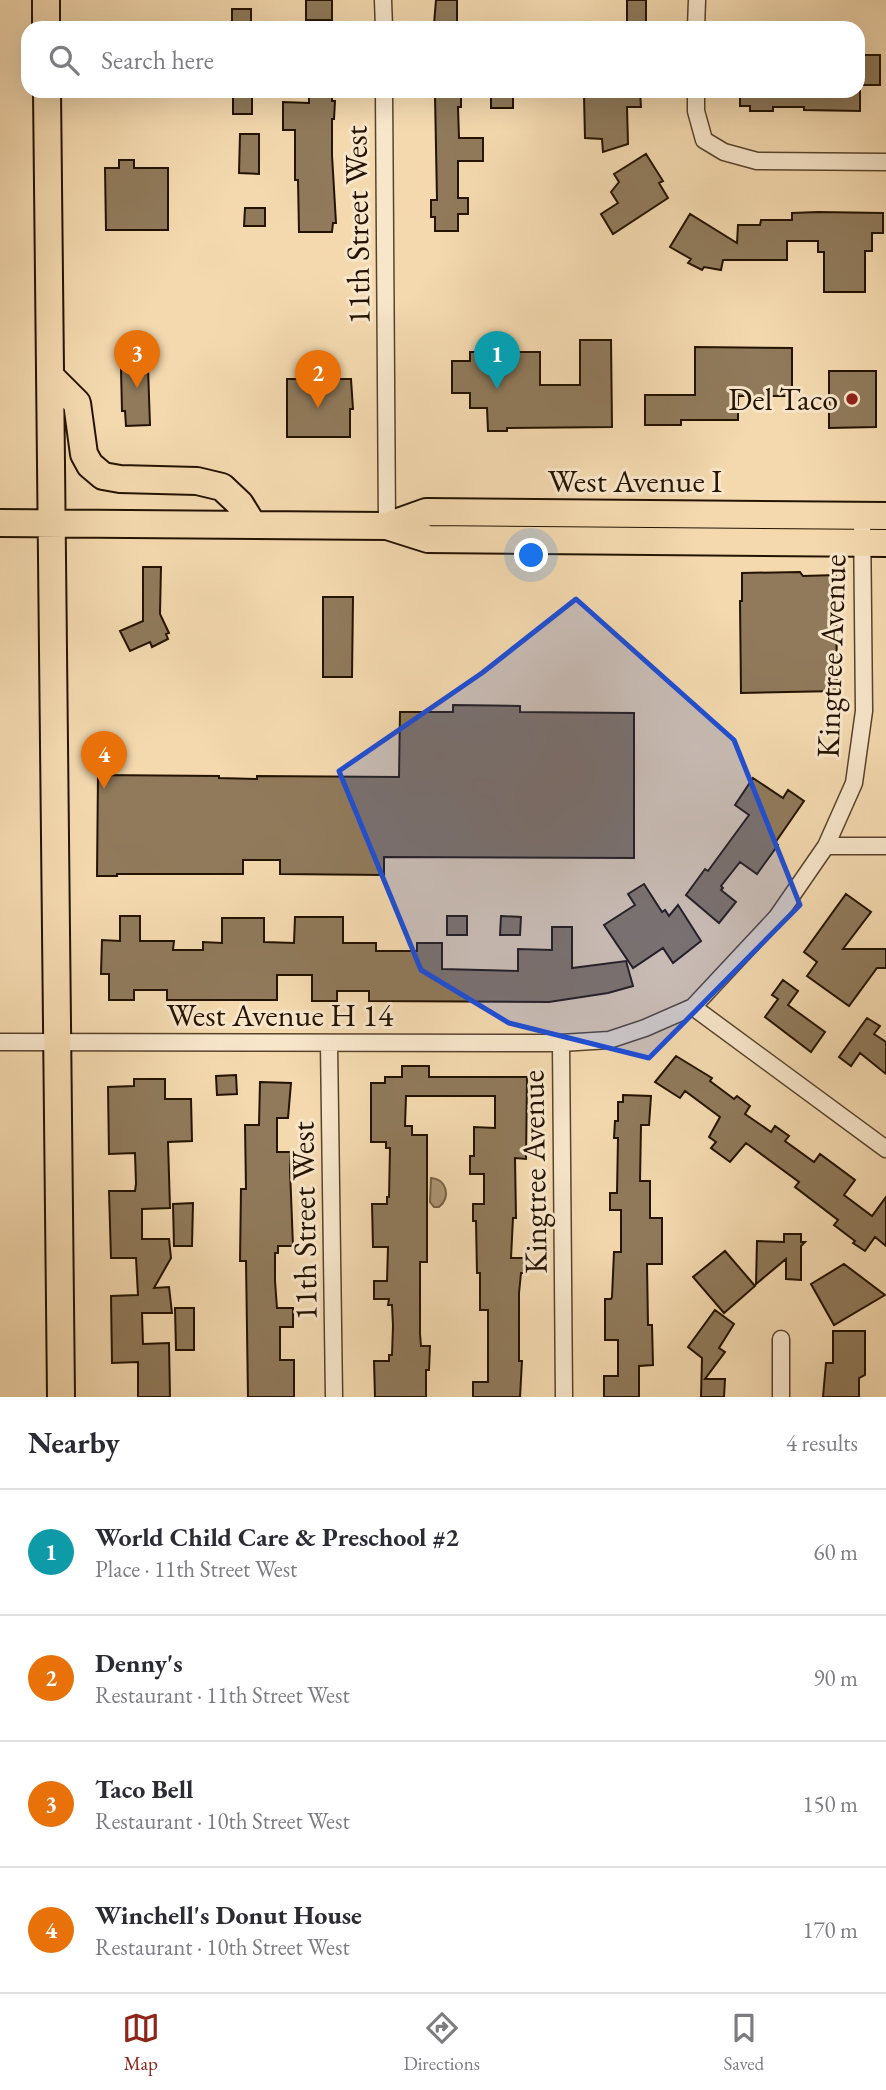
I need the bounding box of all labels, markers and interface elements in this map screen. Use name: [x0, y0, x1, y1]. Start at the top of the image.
search box: [21, 21, 865, 98]
icon: search: [45, 41, 83, 79]
text: Search here: [101, 43, 214, 77]
street label: 11th Street West: [334, 125, 380, 325]
pin: 3: [114, 330, 160, 388]
pin: 1: [474, 331, 520, 389]
pin: 2: [295, 350, 341, 408]
place label: Del Taco: [728, 378, 838, 420]
marker: Del Taco: [844, 391, 860, 407]
street label: West Avenue I: [548, 460, 722, 502]
your location: [514, 538, 548, 572]
street label: Kingtree Avenue: [806, 553, 856, 759]
pin: 4: [81, 731, 127, 789]
street label: West Avenue H 14: [167, 994, 394, 1036]
street label: Kingtree Avenue: [511, 1070, 557, 1274]
street label: 11th Street West: [281, 1121, 327, 1321]
text: Nearby: [28, 1423, 120, 1462]
text: 4 results: [786, 1428, 858, 1458]
text: World Child Care & Preschool #2: [95, 1520, 459, 1554]
text: 1: [45, 1537, 57, 1567]
text: 60 m: [813, 1537, 858, 1567]
text: Place · 11th Street West: [95, 1554, 297, 1584]
text: Denny's: [95, 1646, 183, 1680]
text: 2: [45, 1663, 57, 1693]
text: 90 m: [813, 1663, 858, 1693]
text: Restaurant · 11th Street West: [95, 1680, 350, 1710]
text: Taco Bell: [95, 1772, 194, 1806]
text: 3: [45, 1789, 57, 1819]
text: 150 m: [802, 1789, 858, 1819]
text: Restaurant · 10th Street West: [95, 1806, 350, 1836]
text: Winchell's Donut House: [95, 1898, 362, 1932]
text: 4: [45, 1915, 57, 1945]
text: 170 m: [802, 1915, 858, 1945]
text: Restaurant · 10th Street West: [95, 1932, 350, 1962]
tab: Map: [122, 2009, 160, 2076]
tab: Directions: [403, 2009, 480, 2076]
tab: Saved: [723, 2009, 764, 2076]

